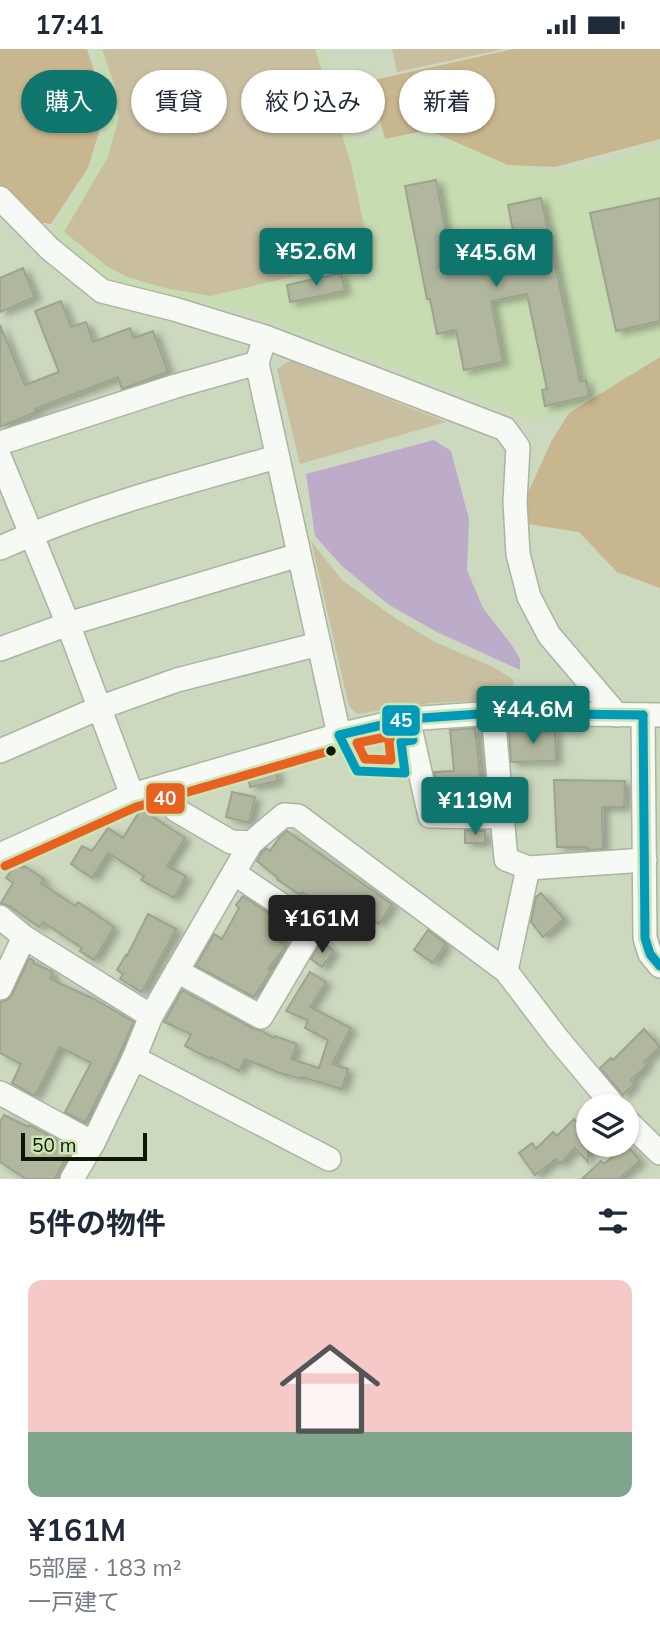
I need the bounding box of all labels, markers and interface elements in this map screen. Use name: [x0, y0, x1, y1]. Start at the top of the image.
text: 17:41: [35, 8, 104, 41]
chip: 購入: [21, 70, 117, 133]
chip: 賃貸: [131, 70, 227, 133]
chip: 絞り込み: [241, 70, 385, 133]
chip: 新着: [399, 70, 495, 133]
pin: ¥52.6M: [259, 229, 373, 288]
pin: ¥45.6M: [439, 229, 553, 289]
text: ¥52.6M: [276, 236, 356, 265]
text: ¥45.6M: [456, 237, 536, 266]
pin: ¥44.6M: [476, 687, 590, 746]
text: ¥44.6M: [493, 694, 573, 723]
line badge: 45: [381, 704, 421, 737]
text: 45: [390, 708, 412, 732]
unlabelled marker: [324, 744, 338, 758]
pin: ¥119M: [426, 777, 524, 837]
line badge: 40: [145, 782, 186, 815]
text: ¥119M: [437, 785, 513, 814]
text: 40: [154, 786, 176, 810]
pin: ¥161M: [273, 895, 371, 955]
text: ¥161M: [284, 903, 360, 932]
map controls: [576, 1094, 639, 1157]
button: layers: [576, 1094, 639, 1157]
scale bar: [21, 1130, 147, 1162]
text: 50 m: [32, 1133, 76, 1157]
icon: filters: [594, 1202, 632, 1240]
text: 5件の物件: [28, 1204, 166, 1242]
icon: home: [267, 1326, 393, 1452]
text: ¥161M: [28, 1511, 126, 1549]
text: 5部屋 · 183 m²: [28, 1553, 181, 1582]
text: 一戸建て: [28, 1587, 120, 1616]

